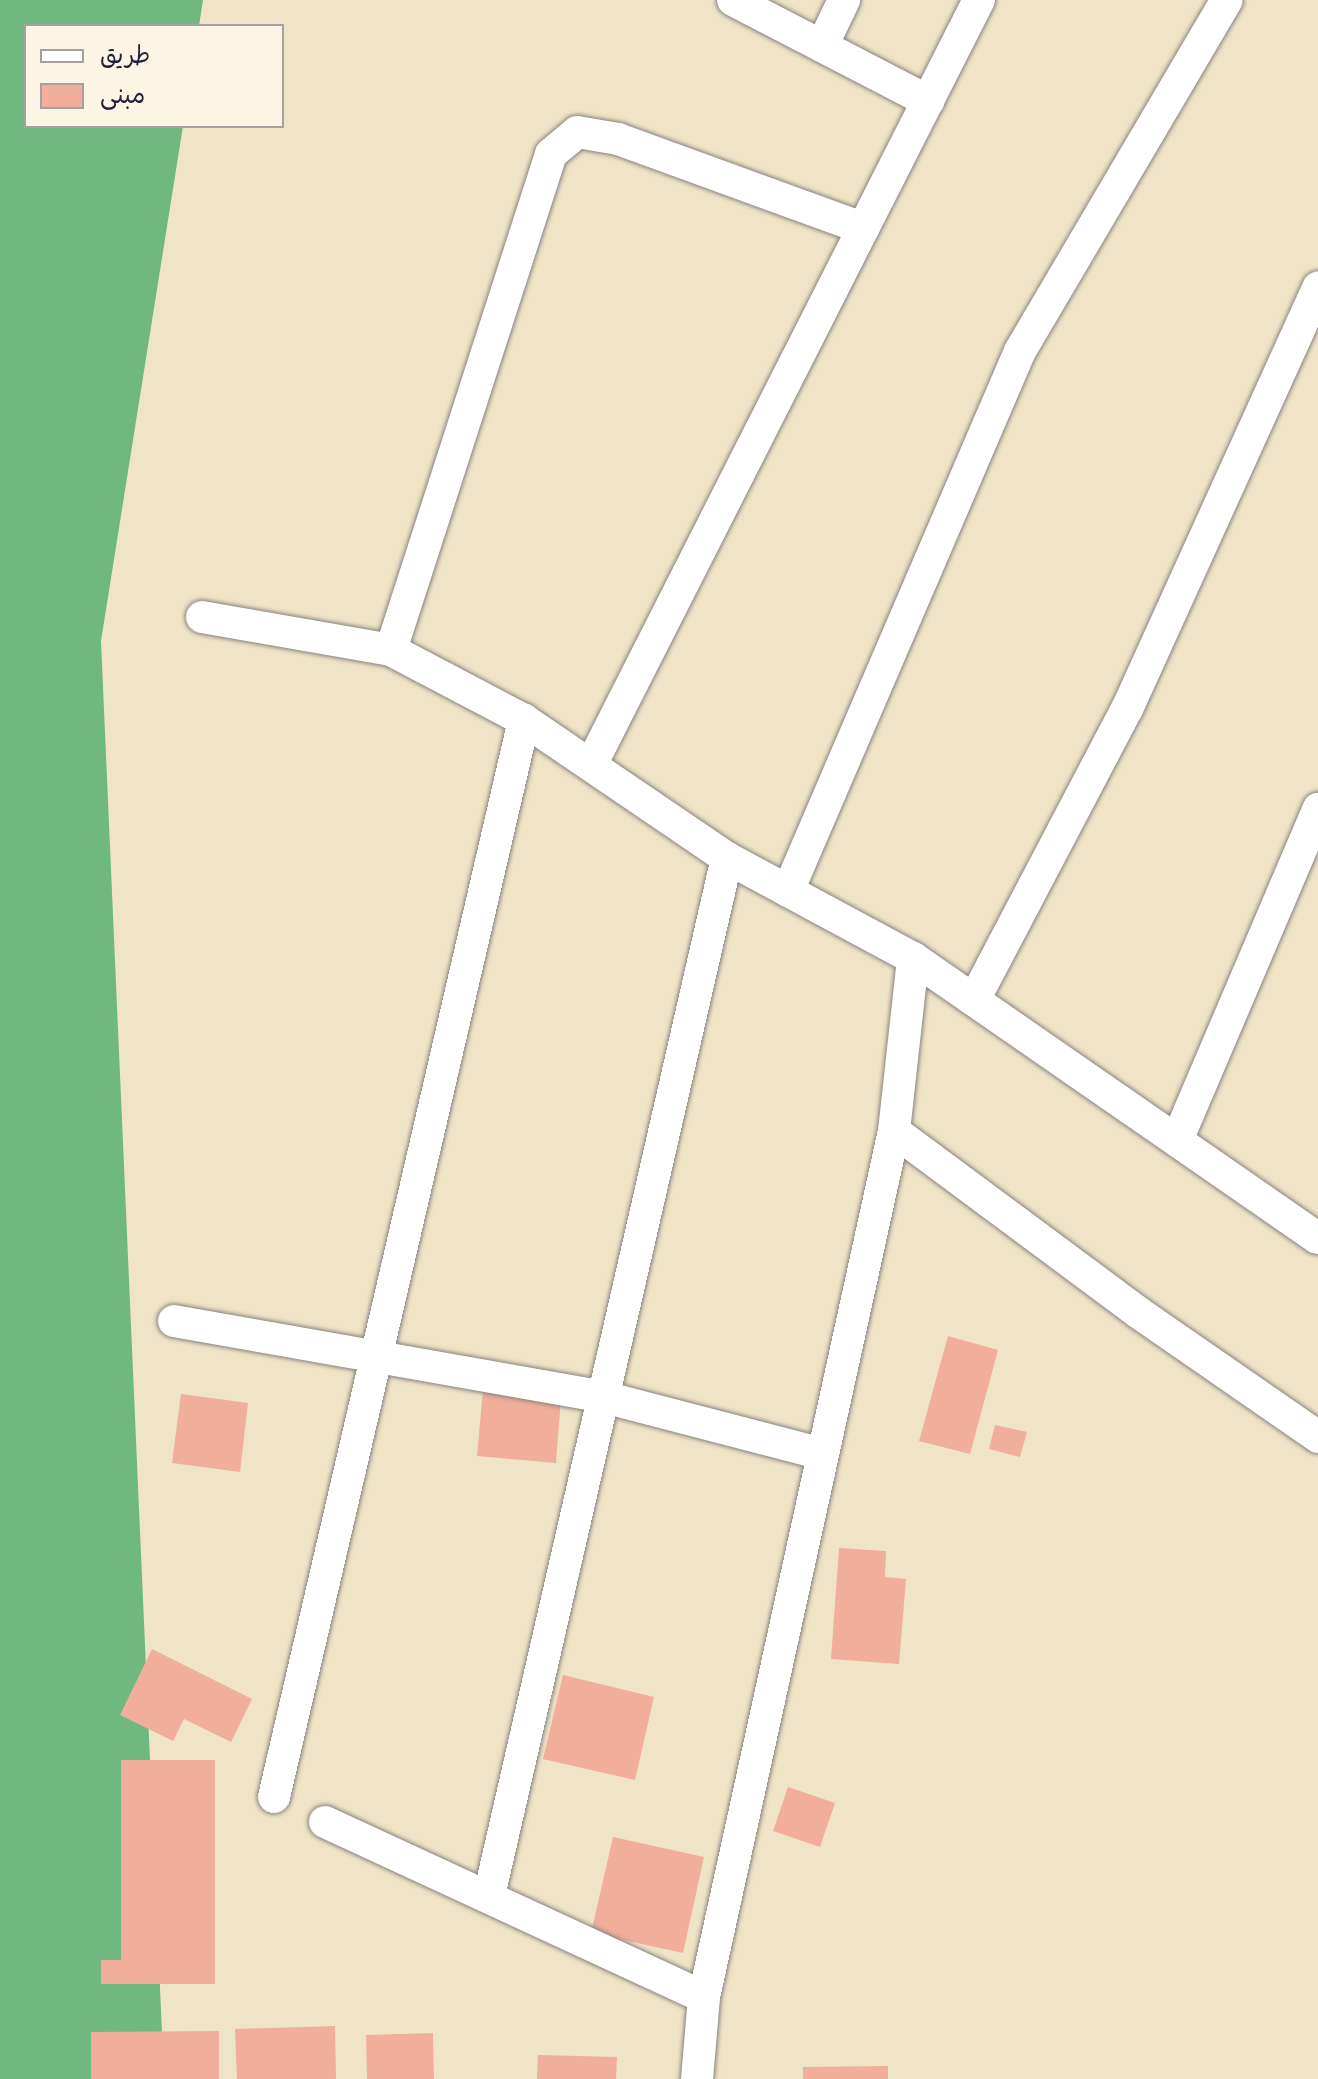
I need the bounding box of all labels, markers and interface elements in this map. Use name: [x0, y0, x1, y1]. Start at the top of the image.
legend: [24, 24, 284, 128]
text: طريق: [100, 41, 150, 69]
text: مبنى: [100, 81, 145, 109]

